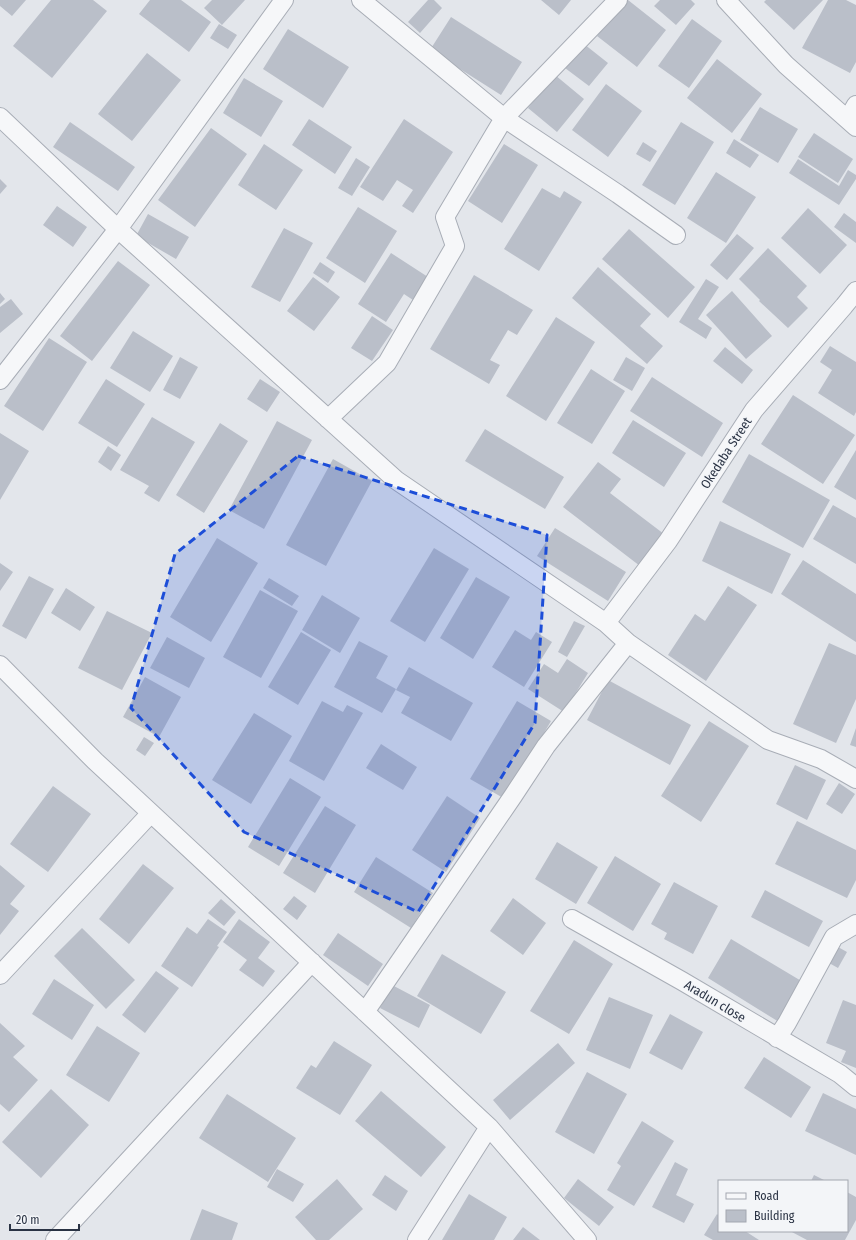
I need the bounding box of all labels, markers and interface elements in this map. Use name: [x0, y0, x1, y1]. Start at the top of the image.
street label: Okedaba Street: [697, 414, 755, 491]
street label: Aradun close: [682, 977, 748, 1025]
legend: [718, 1180, 848, 1232]
text: Road: [754, 1189, 779, 1203]
scale bar: [10, 1206, 79, 1232]
text: Building: [754, 1209, 795, 1223]
text: 20 m: [16, 1213, 40, 1227]

